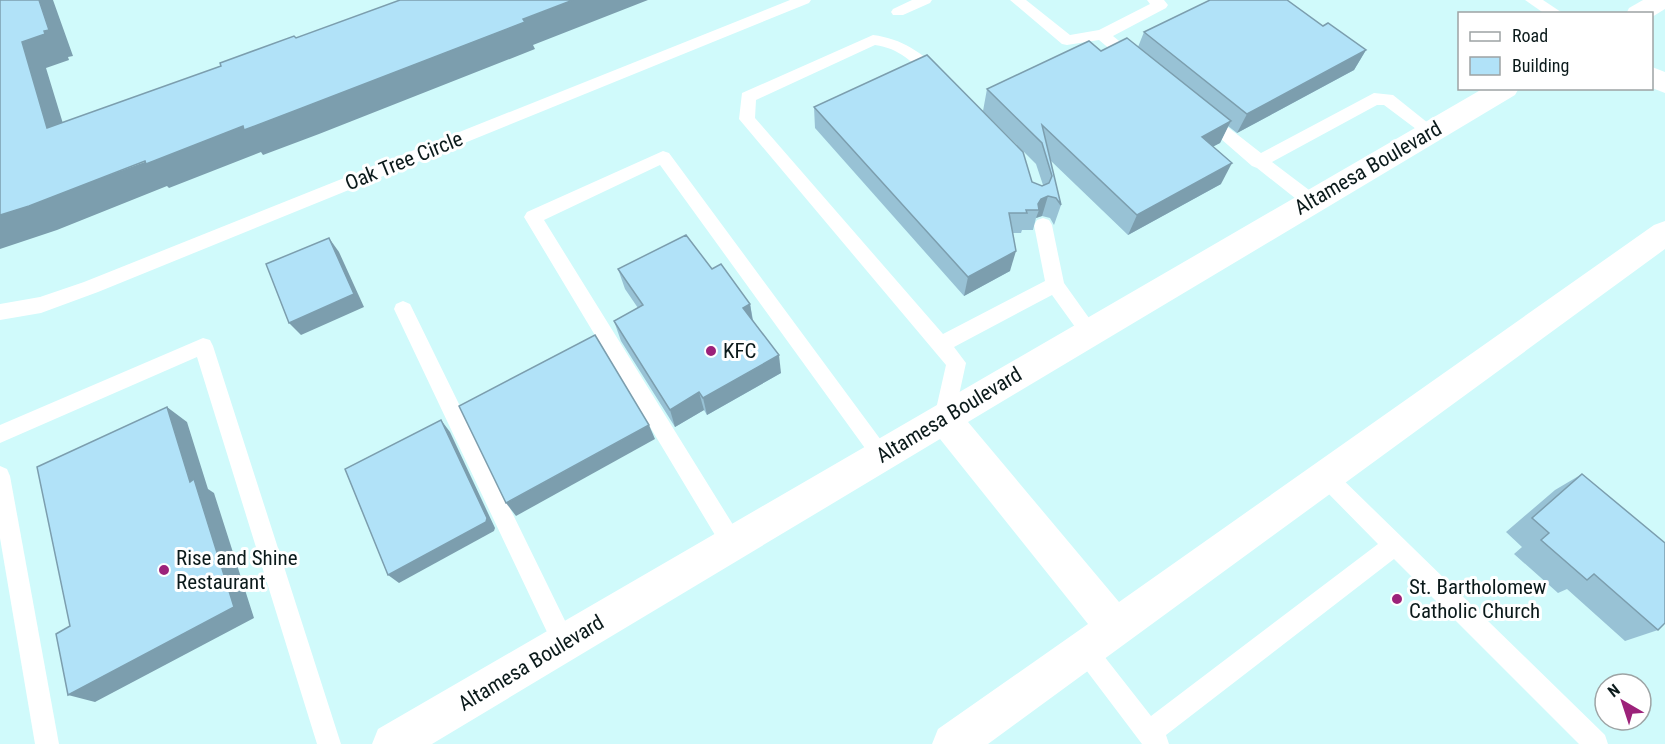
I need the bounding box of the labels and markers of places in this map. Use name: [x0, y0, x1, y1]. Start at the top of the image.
place label: KFC: [723, 339, 756, 363]
marker: KFC: [704, 344, 718, 358]
place label: Rise and Shine Restaurant: [176, 546, 298, 594]
marker: Rise and Shine Restaurant: [157, 563, 171, 577]
place label: St. Bartholomew Catholic Church: [1409, 575, 1547, 623]
marker: St. Bartholomew Catholic Church: [1390, 592, 1404, 606]

